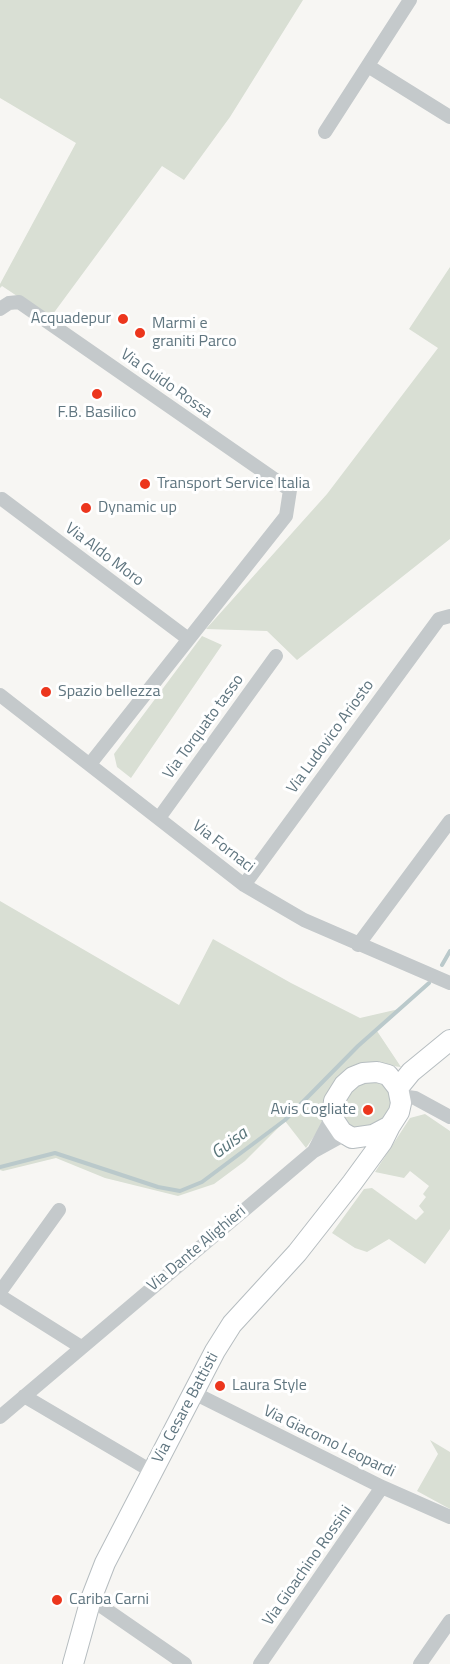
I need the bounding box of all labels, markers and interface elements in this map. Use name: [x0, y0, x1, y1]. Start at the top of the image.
place label: Acquadepur: [31, 309, 111, 329]
marker: Acquadepur: [116, 312, 130, 326]
place label: Marmi e graniti Parco: [152, 314, 237, 352]
marker: Marmi e graniti Parco: [133, 326, 147, 340]
street label: Via Guido Rossa: [116, 345, 216, 423]
marker: F.B. Basilico: [90, 387, 104, 401]
place label: F.B. Basilico: [58, 403, 136, 423]
place label: Transport Service Italia: [157, 474, 310, 494]
marker: Transport Service Italia: [138, 477, 152, 491]
place label: Dynamic up: [98, 498, 177, 518]
marker: Dynamic up: [79, 501, 93, 515]
street label: Via Aldo Moro: [61, 519, 147, 591]
street label: Via Torquato tasso: [160, 671, 248, 783]
street label: Via Ludovico Ariosto: [283, 676, 379, 798]
place label: Spazio bellezza: [58, 682, 160, 702]
marker: Spazio bellezza: [39, 685, 53, 699]
street label: Via Fornaci: [188, 817, 258, 877]
place label: Avis Cogliate: [270, 1100, 356, 1120]
marker: Avis Cogliate: [361, 1103, 375, 1117]
water label: Guisa: [208, 1123, 252, 1165]
street label: Via Dante Alighieri: [144, 1202, 250, 1296]
street label: Via Cesare Battisti: [149, 1349, 223, 1467]
place label: Laura Style: [232, 1376, 307, 1396]
marker: Laura Style: [213, 1379, 227, 1393]
street label: Via Giacomo Leopardi: [260, 1402, 398, 1482]
street label: Via Gioachino Rossini: [259, 1502, 357, 1630]
place label: Cariba Carni: [69, 1590, 149, 1610]
marker: Cariba Carni: [50, 1593, 64, 1607]

